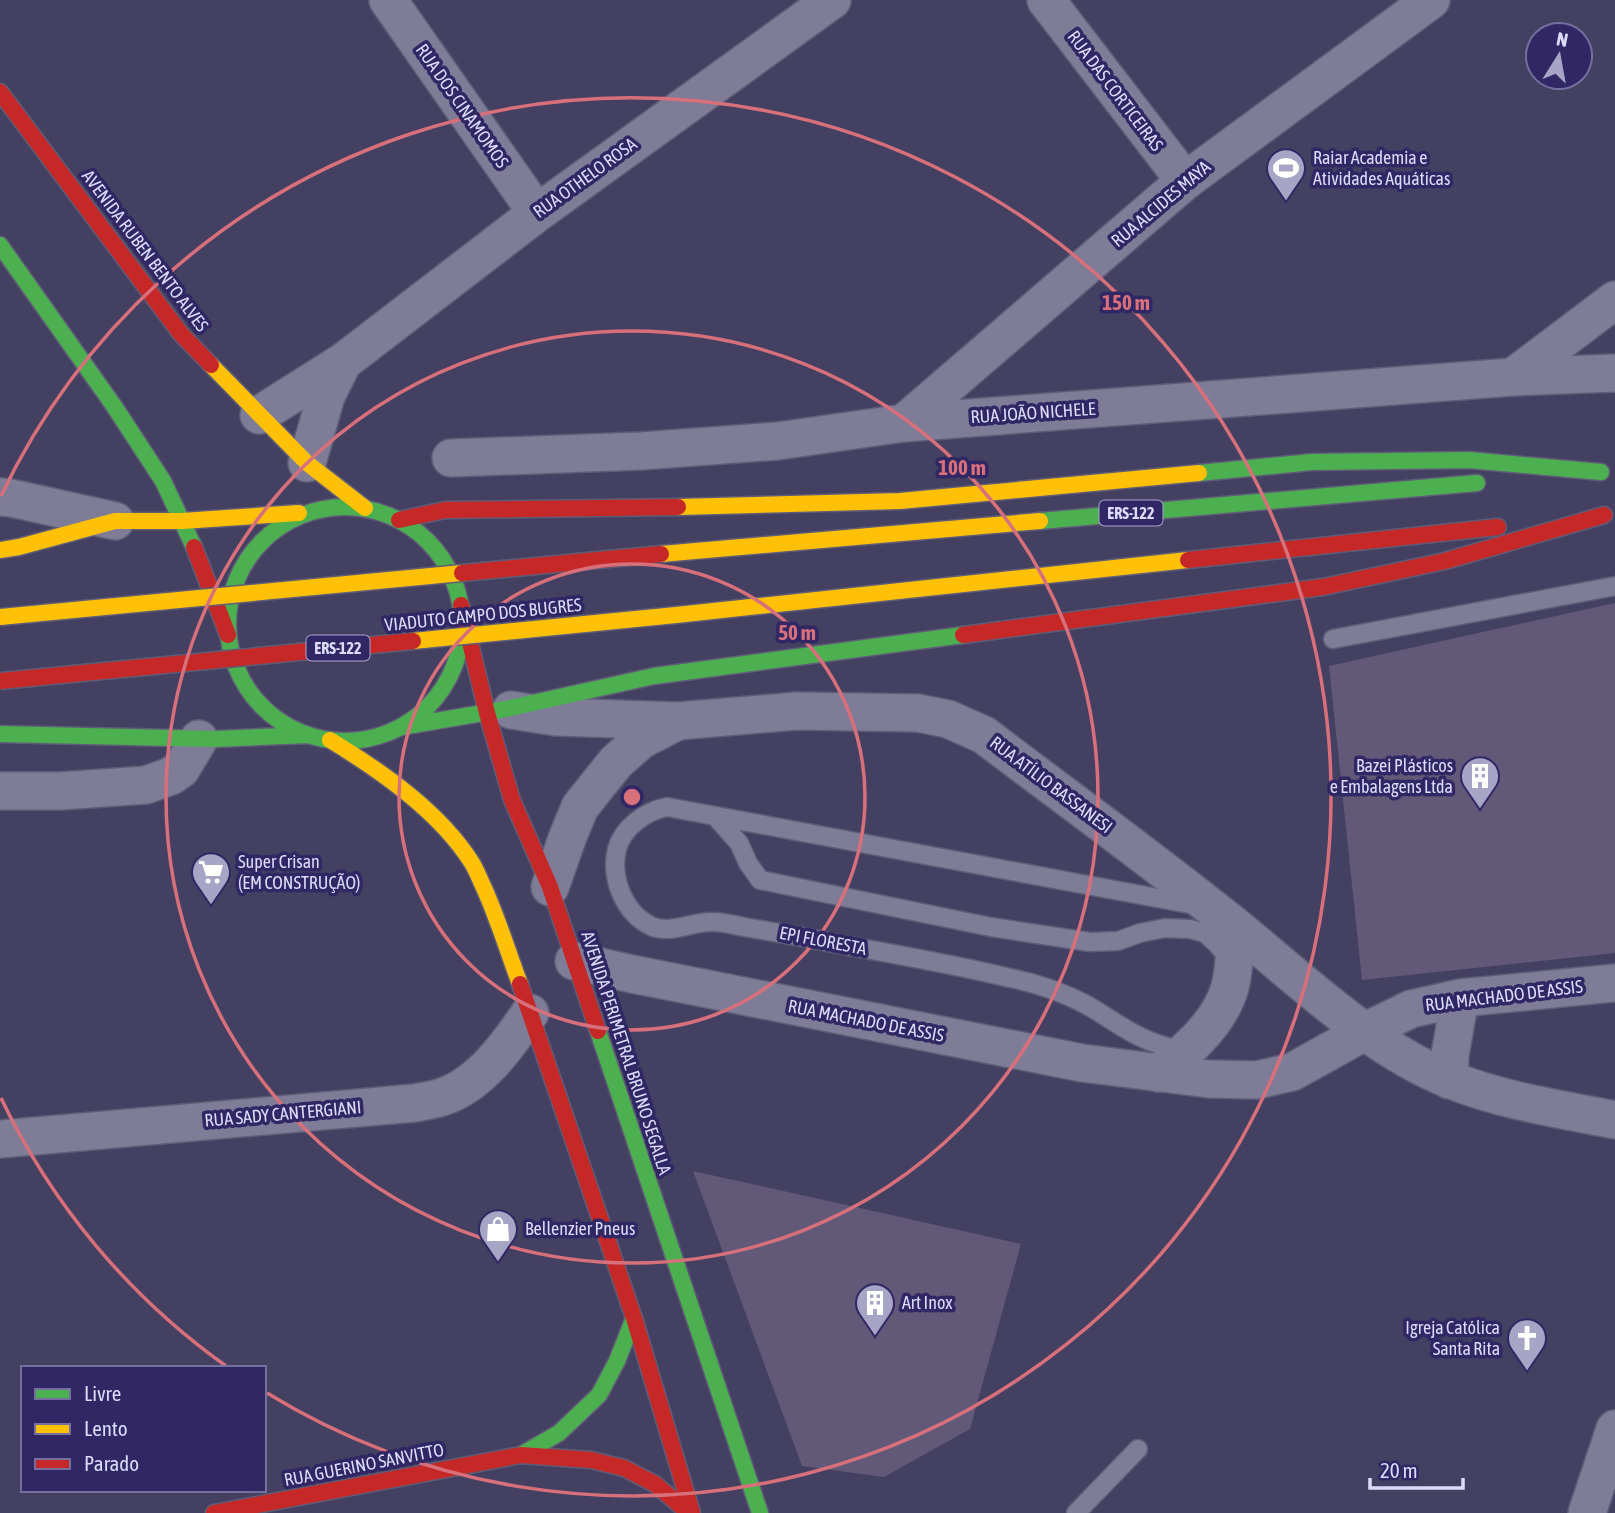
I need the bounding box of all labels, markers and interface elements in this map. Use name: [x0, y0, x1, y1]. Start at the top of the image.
north arrow: [1524, 21, 1594, 91]
street label: RUA DAS CORTICEIRAS: [1063, 26, 1168, 155]
text: N: [1555, 27, 1570, 51]
street label: RUA DOS CINAMOMOS: [412, 40, 513, 172]
street label: RUA OTHELO ROSA: [529, 133, 641, 222]
sports icon: Raiar Academia e Atividades Aquáticas: [1265, 147, 1307, 202]
place label: Raiar Academia e Atividades Aquáticas: [1313, 147, 1450, 189]
street label: RUA ALCIDES MAYA: [1107, 156, 1215, 251]
street label: AVENIDA RUBEN BENTO ALVES: [78, 166, 213, 336]
text: 150 m: [1102, 290, 1150, 314]
street label: RUA JOÃO NICHELE: [970, 398, 1096, 427]
text: 100 m: [938, 455, 986, 479]
road number: ERS-122: [1100, 500, 1162, 526]
street label: VIADUTO CAMPO DOS BUGRES: [384, 594, 583, 635]
text: 50 m: [778, 620, 816, 644]
road number: ERS-122: [306, 636, 370, 660]
street label: RUA ATÍLIO BASSANESI: [986, 732, 1117, 837]
place label: Bazei Plásticos e Embalagens Ltda: [1330, 755, 1453, 797]
building icon: Bazei Plásticos e Embalagens Ltda: [1459, 755, 1501, 810]
centre of rings: [620, 785, 644, 809]
supermarket icon: Super Crisan (EM CONSTRUÇÃO): [190, 851, 232, 906]
place label: Super Crisan (EM CONSTRUÇÃO): [238, 851, 360, 893]
street label: EPI FLORESTA: [778, 922, 869, 959]
street label: AVENIDA PERIMETRAL BRUNO SEGALLA: [577, 929, 676, 1177]
street label: RUA MACHADO DE ASSIS: [1424, 975, 1584, 1016]
street label: RUA MACHADO DE ASSIS: [786, 995, 946, 1046]
street label: RUA SADY CANTERGIANI: [204, 1096, 362, 1131]
shop icon: Bellenzier Pneus: [477, 1208, 519, 1263]
place label: Bellenzier Pneus: [525, 1218, 635, 1239]
building icon: Art Inox: [854, 1282, 896, 1337]
place label: Art Inox: [902, 1292, 952, 1313]
place label: Igreja Católica Santa Rita: [1405, 1317, 1500, 1359]
church icon: Igreja Católica Santa Rita: [1506, 1317, 1548, 1372]
legend: [21, 1366, 266, 1492]
text: Livre: [84, 1381, 121, 1405]
text: Lento: [84, 1416, 128, 1440]
street label: RUA GUERINO SANVITTO: [282, 1439, 446, 1490]
scale bar: [1370, 1446, 1463, 1490]
text: Parado: [84, 1451, 139, 1475]
text: 20 m: [1380, 1458, 1418, 1482]

